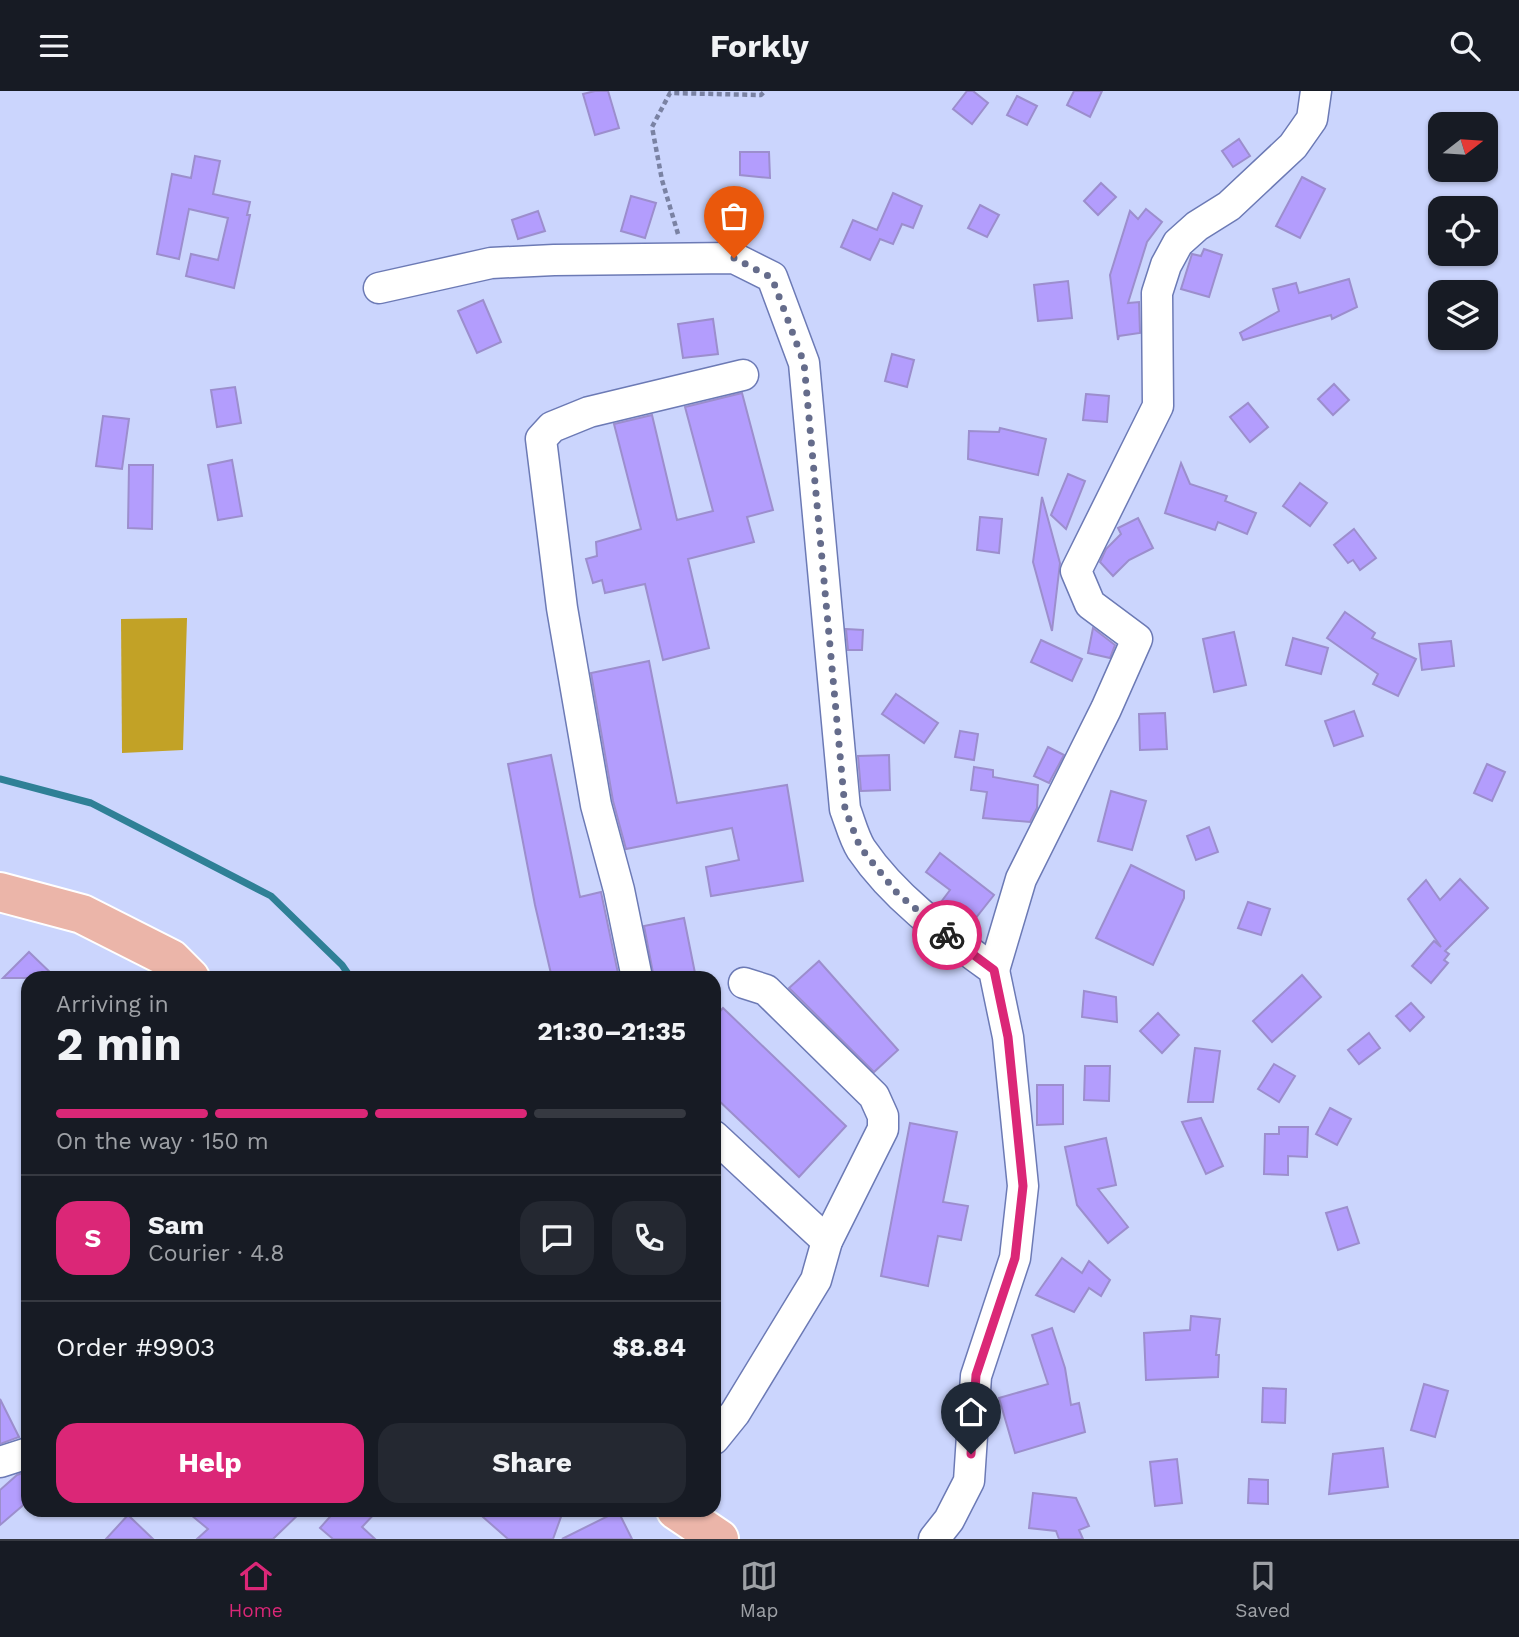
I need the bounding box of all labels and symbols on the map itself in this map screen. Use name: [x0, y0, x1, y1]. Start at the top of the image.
north arrow: [1428, 112, 1498, 182]
pin: [704, 186, 764, 258]
courier: [912, 900, 982, 970]
pin: [941, 1382, 1001, 1454]

